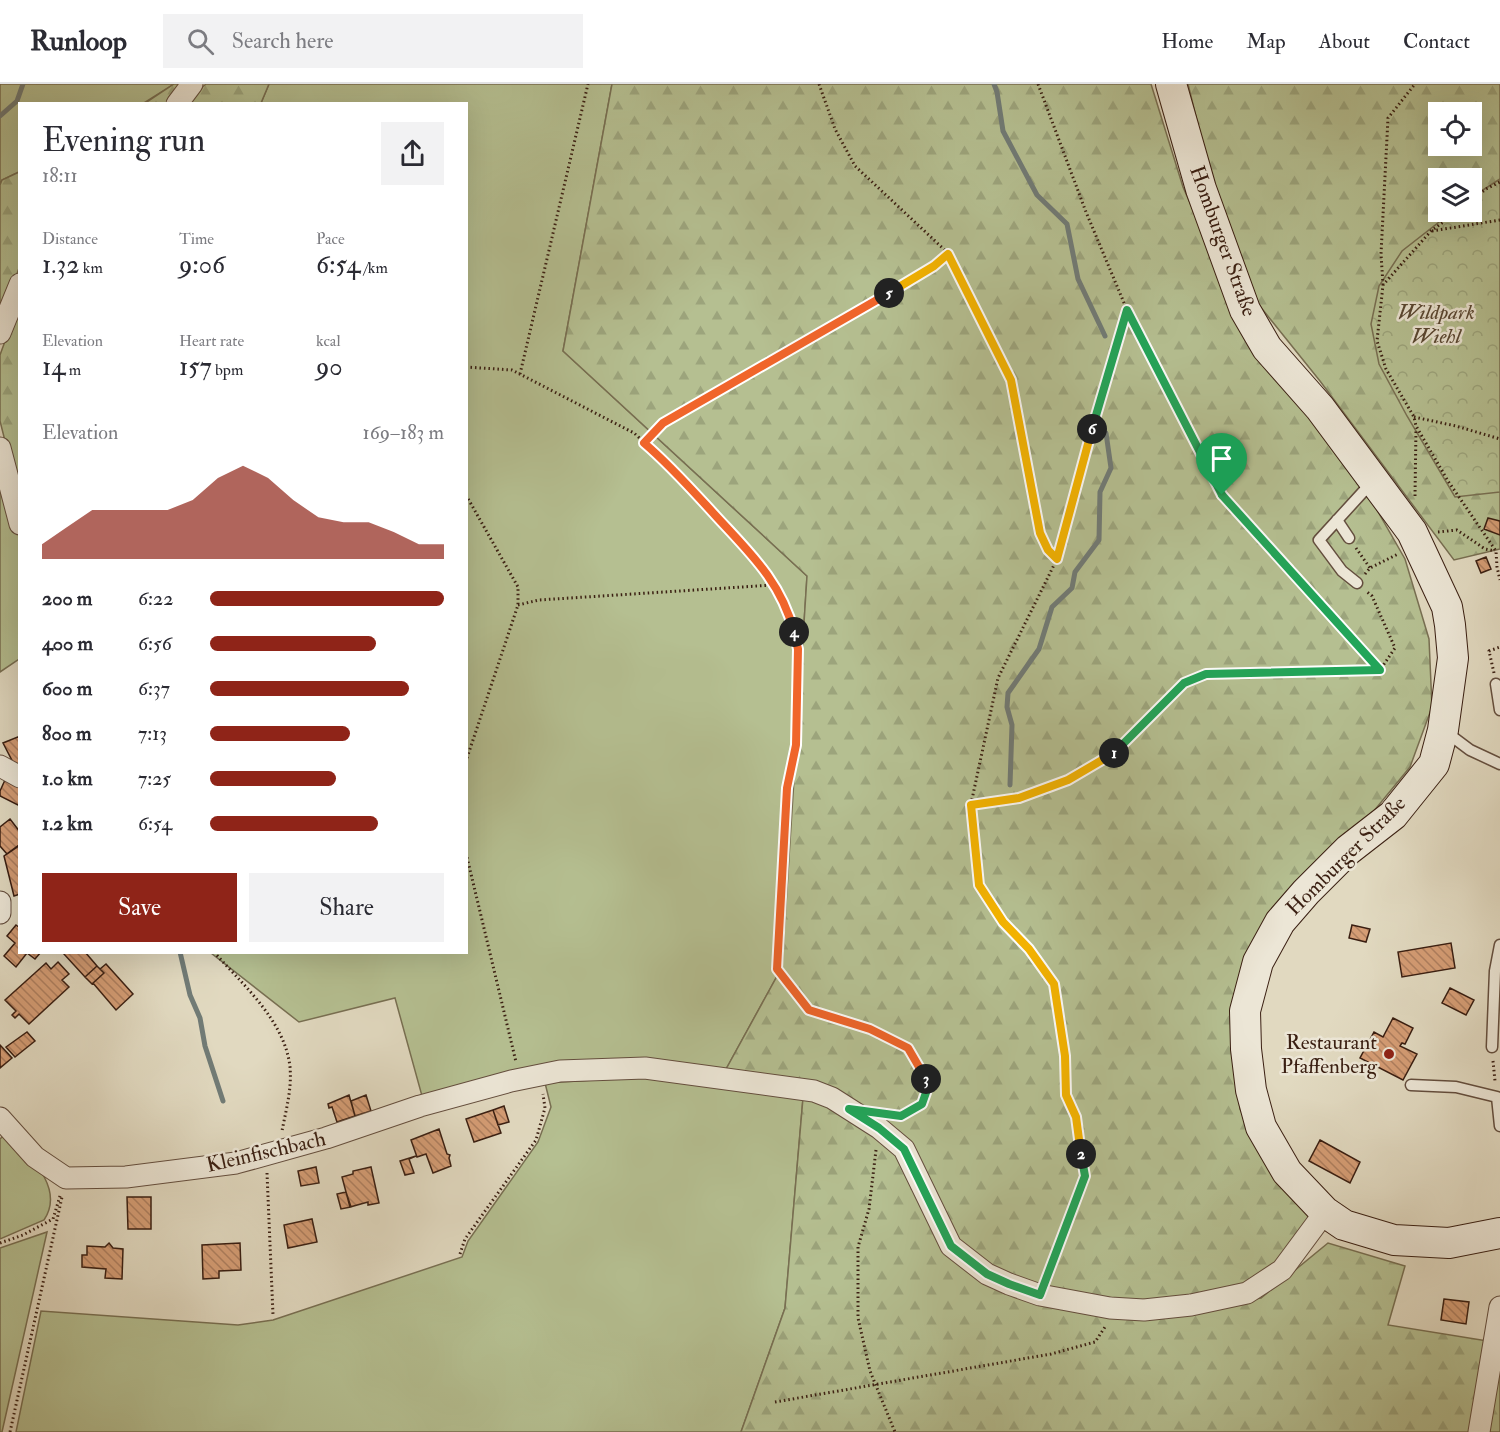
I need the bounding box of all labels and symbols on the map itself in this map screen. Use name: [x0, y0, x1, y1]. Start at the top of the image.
street label: Homburger Straße: [1183, 162, 1263, 320]
pin: 5: [874, 278, 904, 308]
park label: Wildpark Wiehl: [1397, 299, 1475, 350]
pin: 6: [1077, 414, 1107, 444]
pin: [1196, 433, 1247, 495]
pin: 4: [779, 617, 809, 647]
pin: 1: [1099, 738, 1129, 768]
street label: Homburger Straße: [1280, 790, 1412, 922]
place label: Restaurant Pfaffenberg: [1281, 1029, 1378, 1080]
marker: Restaurant Pfaffenberg: [1382, 1047, 1396, 1061]
pin: 3: [911, 1064, 941, 1094]
street label: Kleinfischbach: [204, 1125, 328, 1179]
pin: 2: [1066, 1139, 1096, 1169]

